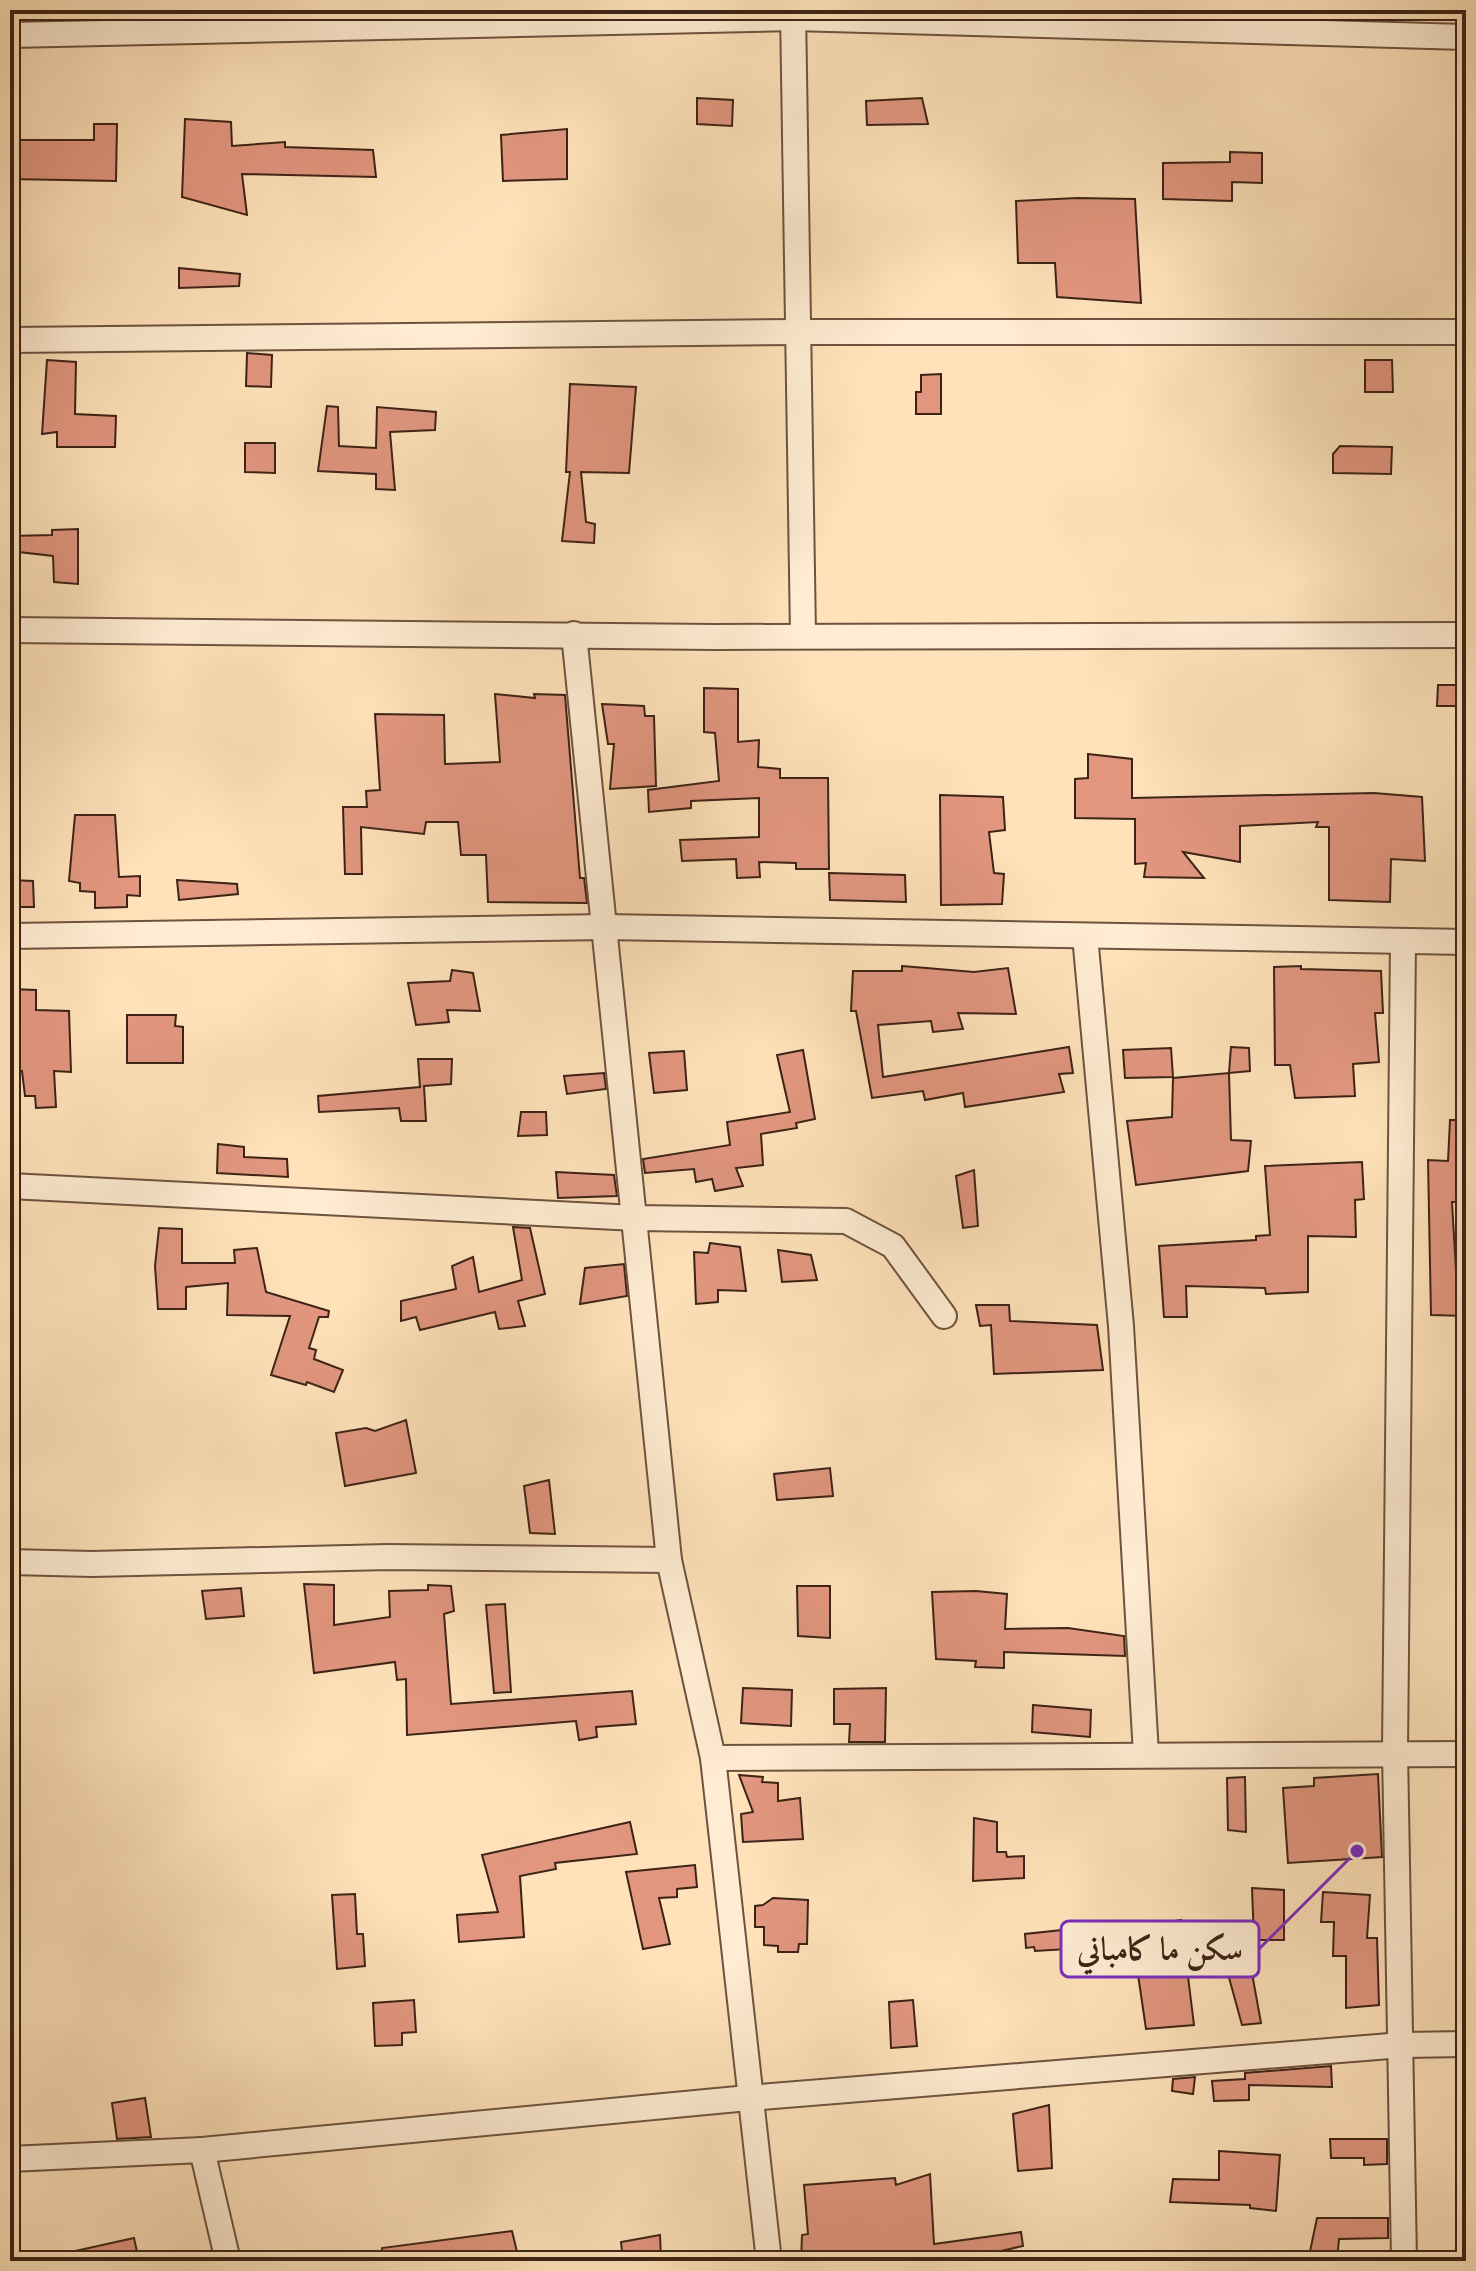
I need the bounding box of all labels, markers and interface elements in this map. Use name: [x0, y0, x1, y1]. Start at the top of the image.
callout: سكن ما كامباني: [1061, 1921, 1259, 1977]
text: سكن ما كامباني: [1076, 1930, 1243, 1975]

